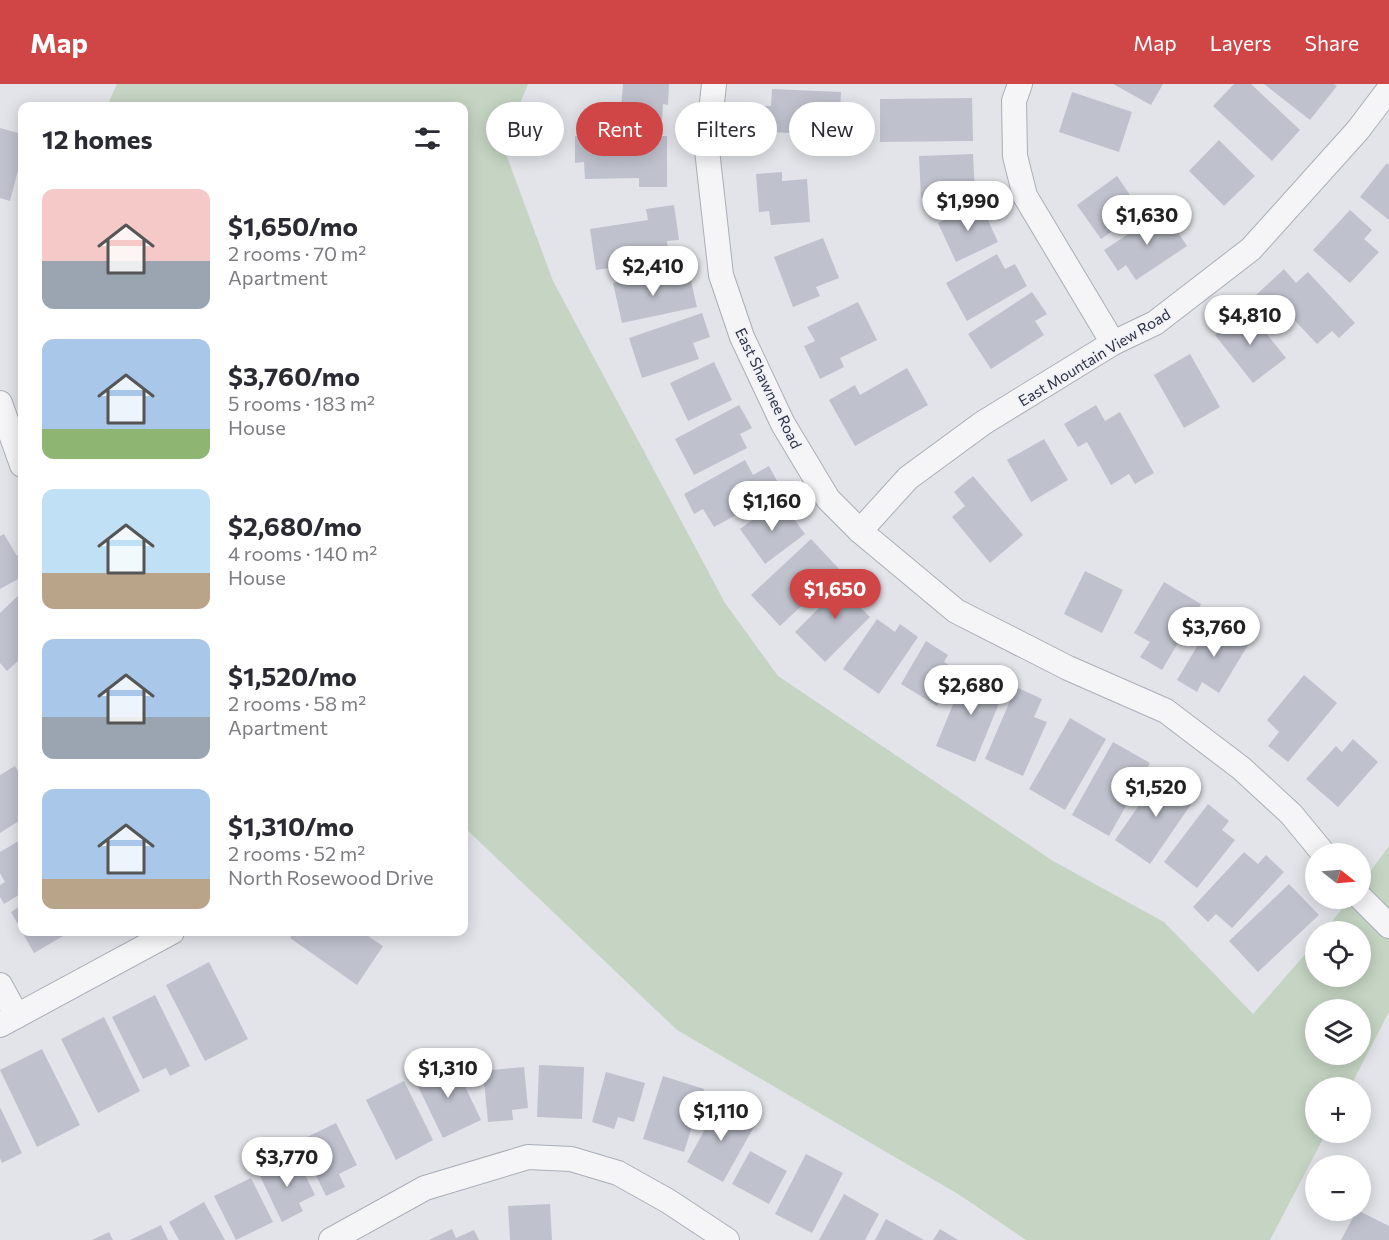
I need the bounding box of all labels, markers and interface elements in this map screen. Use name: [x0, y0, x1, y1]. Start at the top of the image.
text: Map: [30, 25, 88, 59]
text: Map: [1133, 30, 1177, 55]
text: Layers: [1210, 30, 1272, 55]
text: Share: [1305, 30, 1359, 55]
chip: Buy: [486, 102, 564, 156]
chip: Rent: [576, 102, 663, 156]
chip: Filters: [675, 102, 777, 156]
chip: New: [789, 102, 875, 156]
icon: filters: [411, 122, 444, 155]
text: 12 homes: [42, 123, 153, 154]
pin: $1,990: [919, 181, 1017, 232]
text: $1,990: [936, 188, 1000, 212]
pin: $1,630: [1098, 195, 1196, 246]
text: $1,630: [1116, 202, 1178, 226]
text: $1,650/mo: [228, 210, 358, 241]
icon: home: [90, 213, 162, 285]
text: 2 rooms · 70 m²: [228, 241, 366, 265]
pin: $2,410: [604, 246, 702, 297]
text: $2,410: [622, 253, 684, 277]
text: Apartment: [228, 265, 328, 289]
pin: $4,810: [1201, 295, 1299, 346]
text: $4,810: [1218, 302, 1282, 326]
street label: East Mountain View Road: [1015, 304, 1173, 410]
street label: East Shawnee Road: [732, 325, 806, 451]
text: $3,760/mo: [228, 360, 360, 391]
icon: home: [90, 363, 162, 435]
text: 5 rooms · 183 m²: [228, 391, 375, 415]
text: House: [228, 415, 286, 439]
pin: $1,160: [723, 481, 821, 532]
text: $1,160: [743, 488, 801, 512]
text: $2,680/mo: [228, 510, 362, 541]
icon: home: [90, 513, 162, 585]
text: 4 rooms · 140 m²: [228, 541, 377, 565]
text: House: [228, 565, 286, 589]
pin: $1,650: [786, 569, 884, 620]
text: $1,650: [804, 576, 866, 600]
pin: $3,760: [1165, 607, 1263, 658]
text: $3,760: [1182, 614, 1246, 638]
text: $1,520/mo: [228, 660, 357, 691]
icon: home: [90, 663, 162, 735]
pin: $2,680: [922, 665, 1020, 716]
text: $2,680: [938, 672, 1004, 696]
text: 2 rooms · 58 m²: [228, 691, 366, 715]
text: Apartment: [228, 715, 328, 739]
pin: $1,520: [1107, 767, 1205, 818]
text: $1,520: [1125, 774, 1187, 798]
text: $1,310/mo: [228, 810, 354, 841]
icon: home: [90, 813, 162, 885]
text: 2 rooms · 52 m²: [228, 841, 365, 865]
north arrow: [1305, 843, 1371, 909]
map controls: [1305, 843, 1371, 1221]
text: North Rosewood Drive: [228, 865, 434, 889]
button: locate: [1305, 921, 1371, 987]
button: layers: [1305, 999, 1371, 1065]
pin: $1,310: [399, 1048, 497, 1099]
text: $1,310: [418, 1055, 478, 1079]
button: +: [1305, 1077, 1371, 1143]
pin: $1,110: [672, 1091, 770, 1142]
text: $1,110: [693, 1098, 749, 1122]
pin: $3,770: [238, 1137, 336, 1188]
text: $3,770: [256, 1144, 318, 1168]
button: −: [1305, 1155, 1371, 1221]

